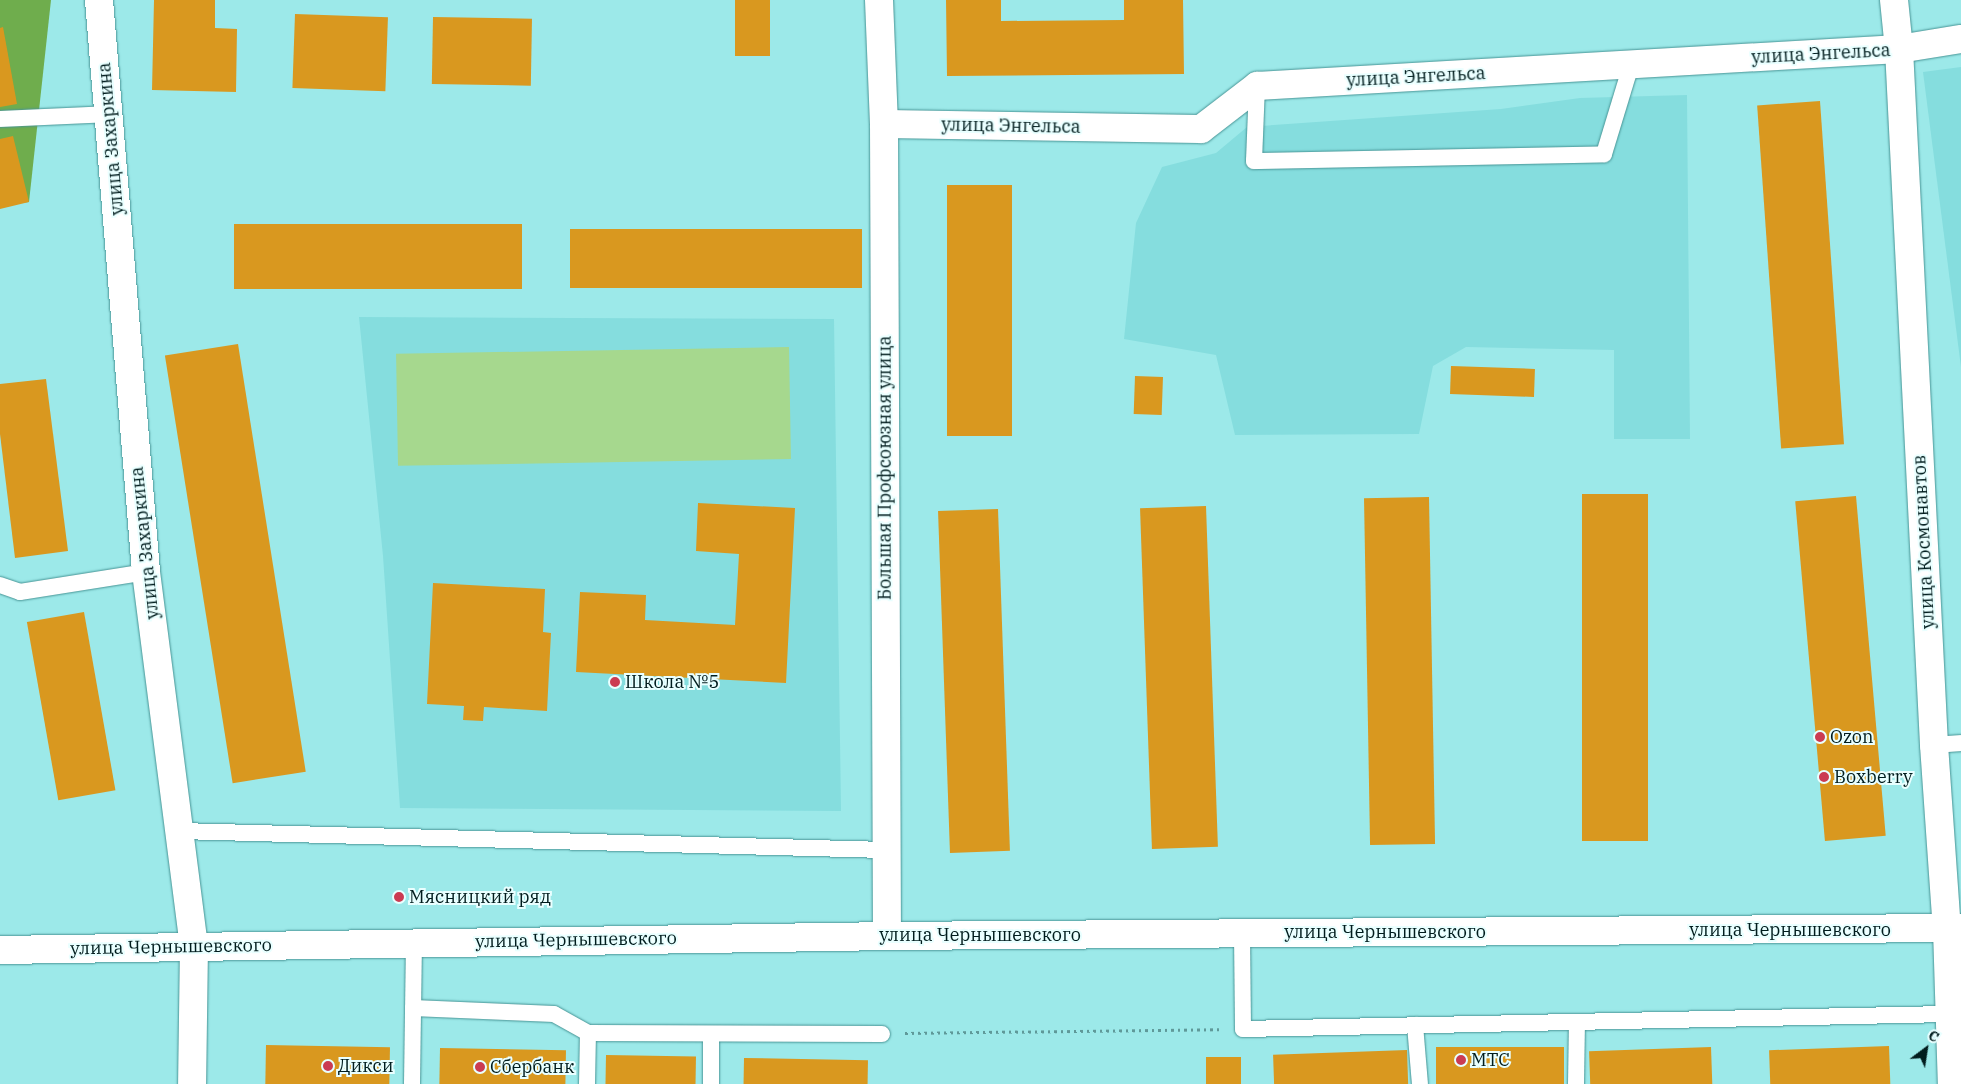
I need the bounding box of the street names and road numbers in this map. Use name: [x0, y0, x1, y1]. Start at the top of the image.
street label: улица Энгельса: [1751, 40, 1891, 68]
street label: улица Захаркина: [94, 62, 128, 216]
street label: улица Энгельса: [1346, 63, 1486, 91]
street label: улица Энгельса: [941, 114, 1081, 138]
street label: Большая Профсоюзная улица: [874, 336, 896, 600]
street label: улица Космонавтов: [1909, 455, 1939, 629]
street label: улица Захаркина: [126, 466, 164, 620]
street label: улица Чернышевского: [1689, 919, 1891, 941]
street label: улица Чернышевского: [1284, 921, 1486, 943]
street label: улица Чернышевского: [879, 924, 1081, 946]
street label: улица Чернышевского: [475, 927, 677, 953]
street label: улица Чернышевского: [70, 934, 272, 960]

